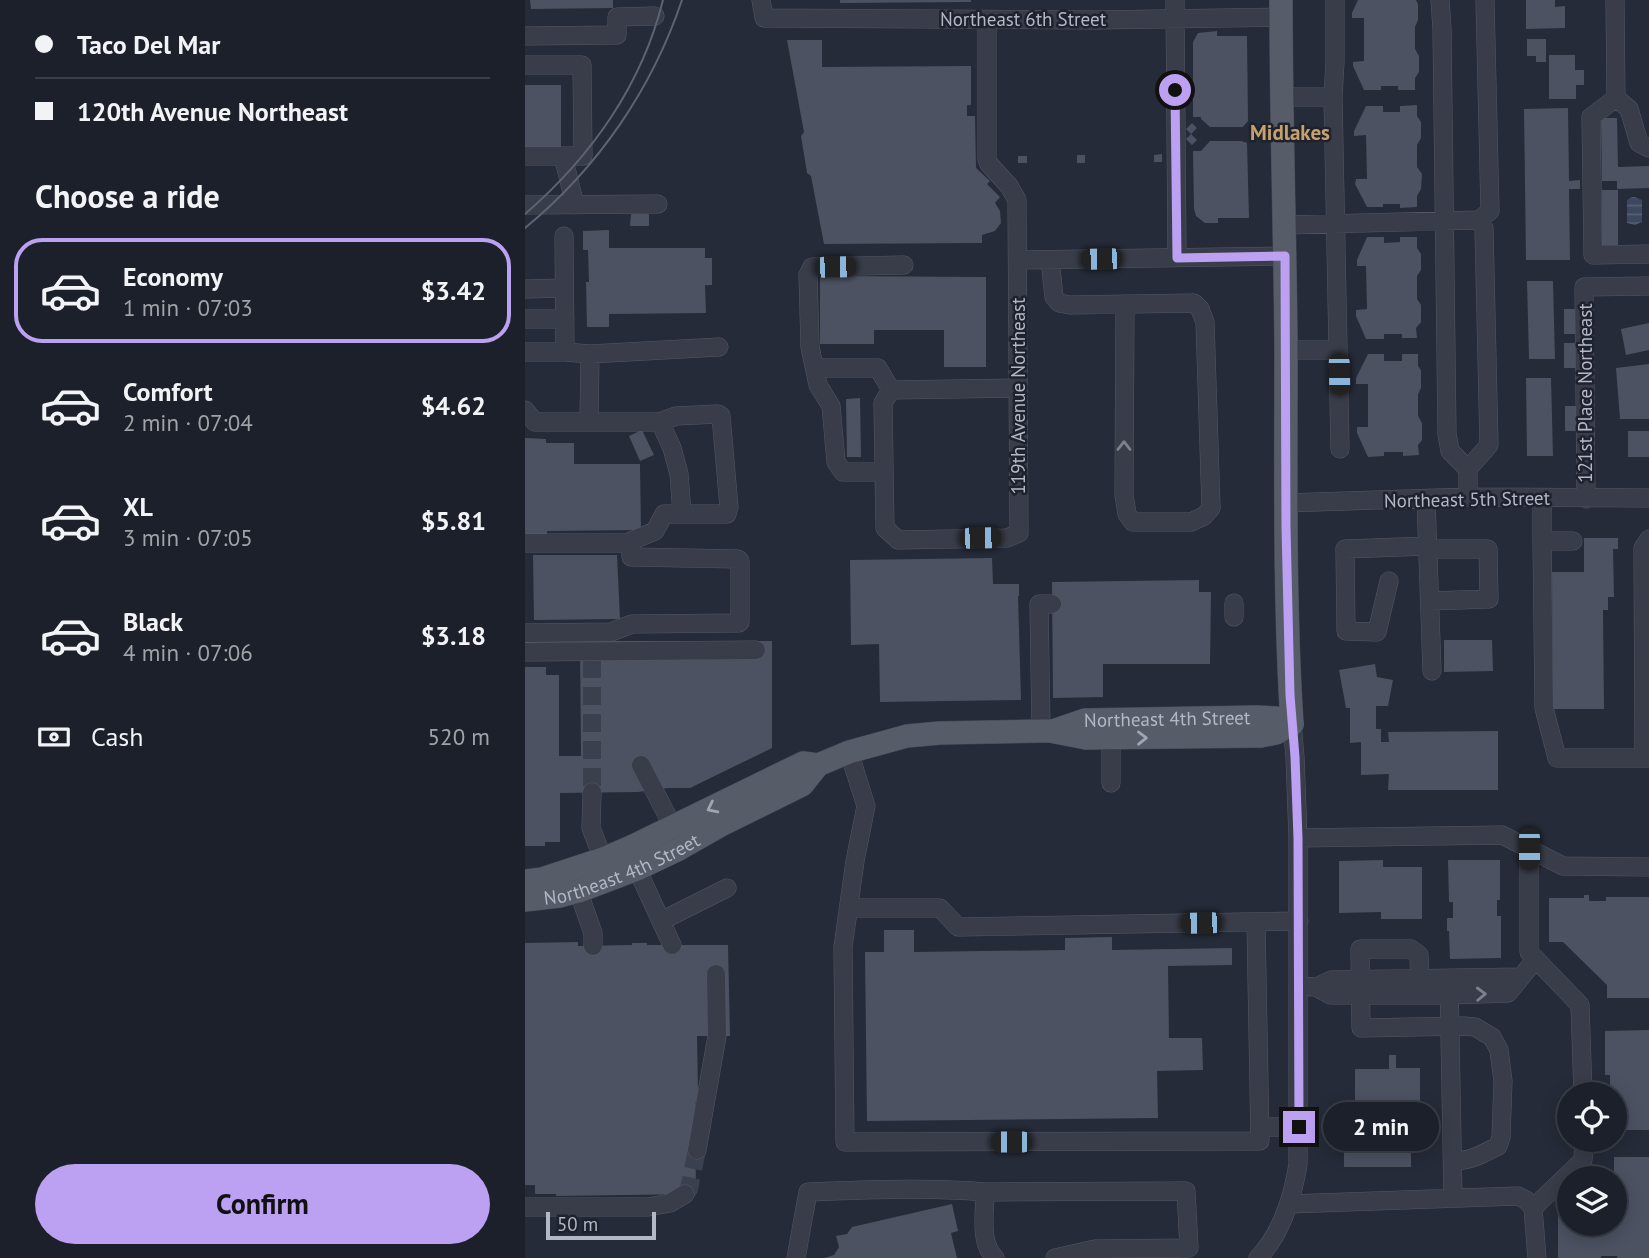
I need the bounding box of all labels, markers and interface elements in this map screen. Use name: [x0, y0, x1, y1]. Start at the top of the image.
street label: Northeast 6th Street: [940, 7, 1107, 31]
text: Taco Del Mar: [77, 28, 220, 61]
route start: [1159, 74, 1191, 106]
text: 120th Avenue Northeast: [77, 95, 348, 128]
district label: Midlakes: [1250, 119, 1330, 146]
text: Choose a ride: [35, 175, 220, 217]
car: [1080, 248, 1123, 270]
car: [814, 256, 857, 278]
icon: car: [39, 259, 102, 322]
text: Economy: [123, 260, 223, 293]
text: $3.42: [421, 274, 486, 307]
text: 1 min · 07:03: [123, 293, 253, 322]
street label: 119th Avenue Northeast: [1006, 297, 1030, 495]
street label: 121st Place Northeast: [1573, 303, 1597, 483]
car: [1329, 353, 1350, 395]
icon: car: [39, 374, 102, 437]
text: Comfort: [123, 375, 213, 408]
text: $4.62: [421, 389, 486, 422]
text: 2 min · 07:04: [123, 408, 253, 437]
one-way arrow: [1116, 441, 1132, 451]
street label: Northeast 5th Street: [1384, 486, 1551, 512]
icon: car: [39, 489, 102, 552]
text: XL: [123, 490, 153, 523]
text: $5.81: [421, 504, 486, 537]
text: 3 min · 07:05: [123, 523, 253, 552]
car: [959, 527, 1002, 549]
icon: car: [39, 604, 102, 667]
text: Black: [123, 605, 183, 638]
text: $3.18: [421, 619, 486, 652]
text: 4 min · 07:06: [123, 638, 253, 667]
street label: Northeast 4th Street: [1084, 705, 1251, 732]
icon: cash: [35, 718, 73, 756]
text: Cash: [91, 720, 143, 753]
text: 520 m: [428, 722, 490, 751]
one-way arrow: [1137, 731, 1148, 746]
one-way arrow: [707, 800, 719, 814]
street label: Northeast 4th Street: [542, 827, 704, 910]
car: [1519, 828, 1540, 870]
car: [1180, 912, 1223, 934]
one-way arrow: [1475, 986, 1486, 1001]
map controls: [1557, 1082, 1627, 1236]
button: locate: [1557, 1082, 1627, 1152]
callout: 2 min: [1323, 1102, 1439, 1152]
route end: [1283, 1111, 1315, 1143]
text: 2 min: [1353, 1112, 1409, 1141]
car: [991, 1132, 1033, 1153]
button: Confirm: [35, 1164, 490, 1244]
button: layers: [1557, 1166, 1627, 1236]
scale bar: [546, 1209, 656, 1241]
text: 50 m: [557, 1212, 598, 1236]

